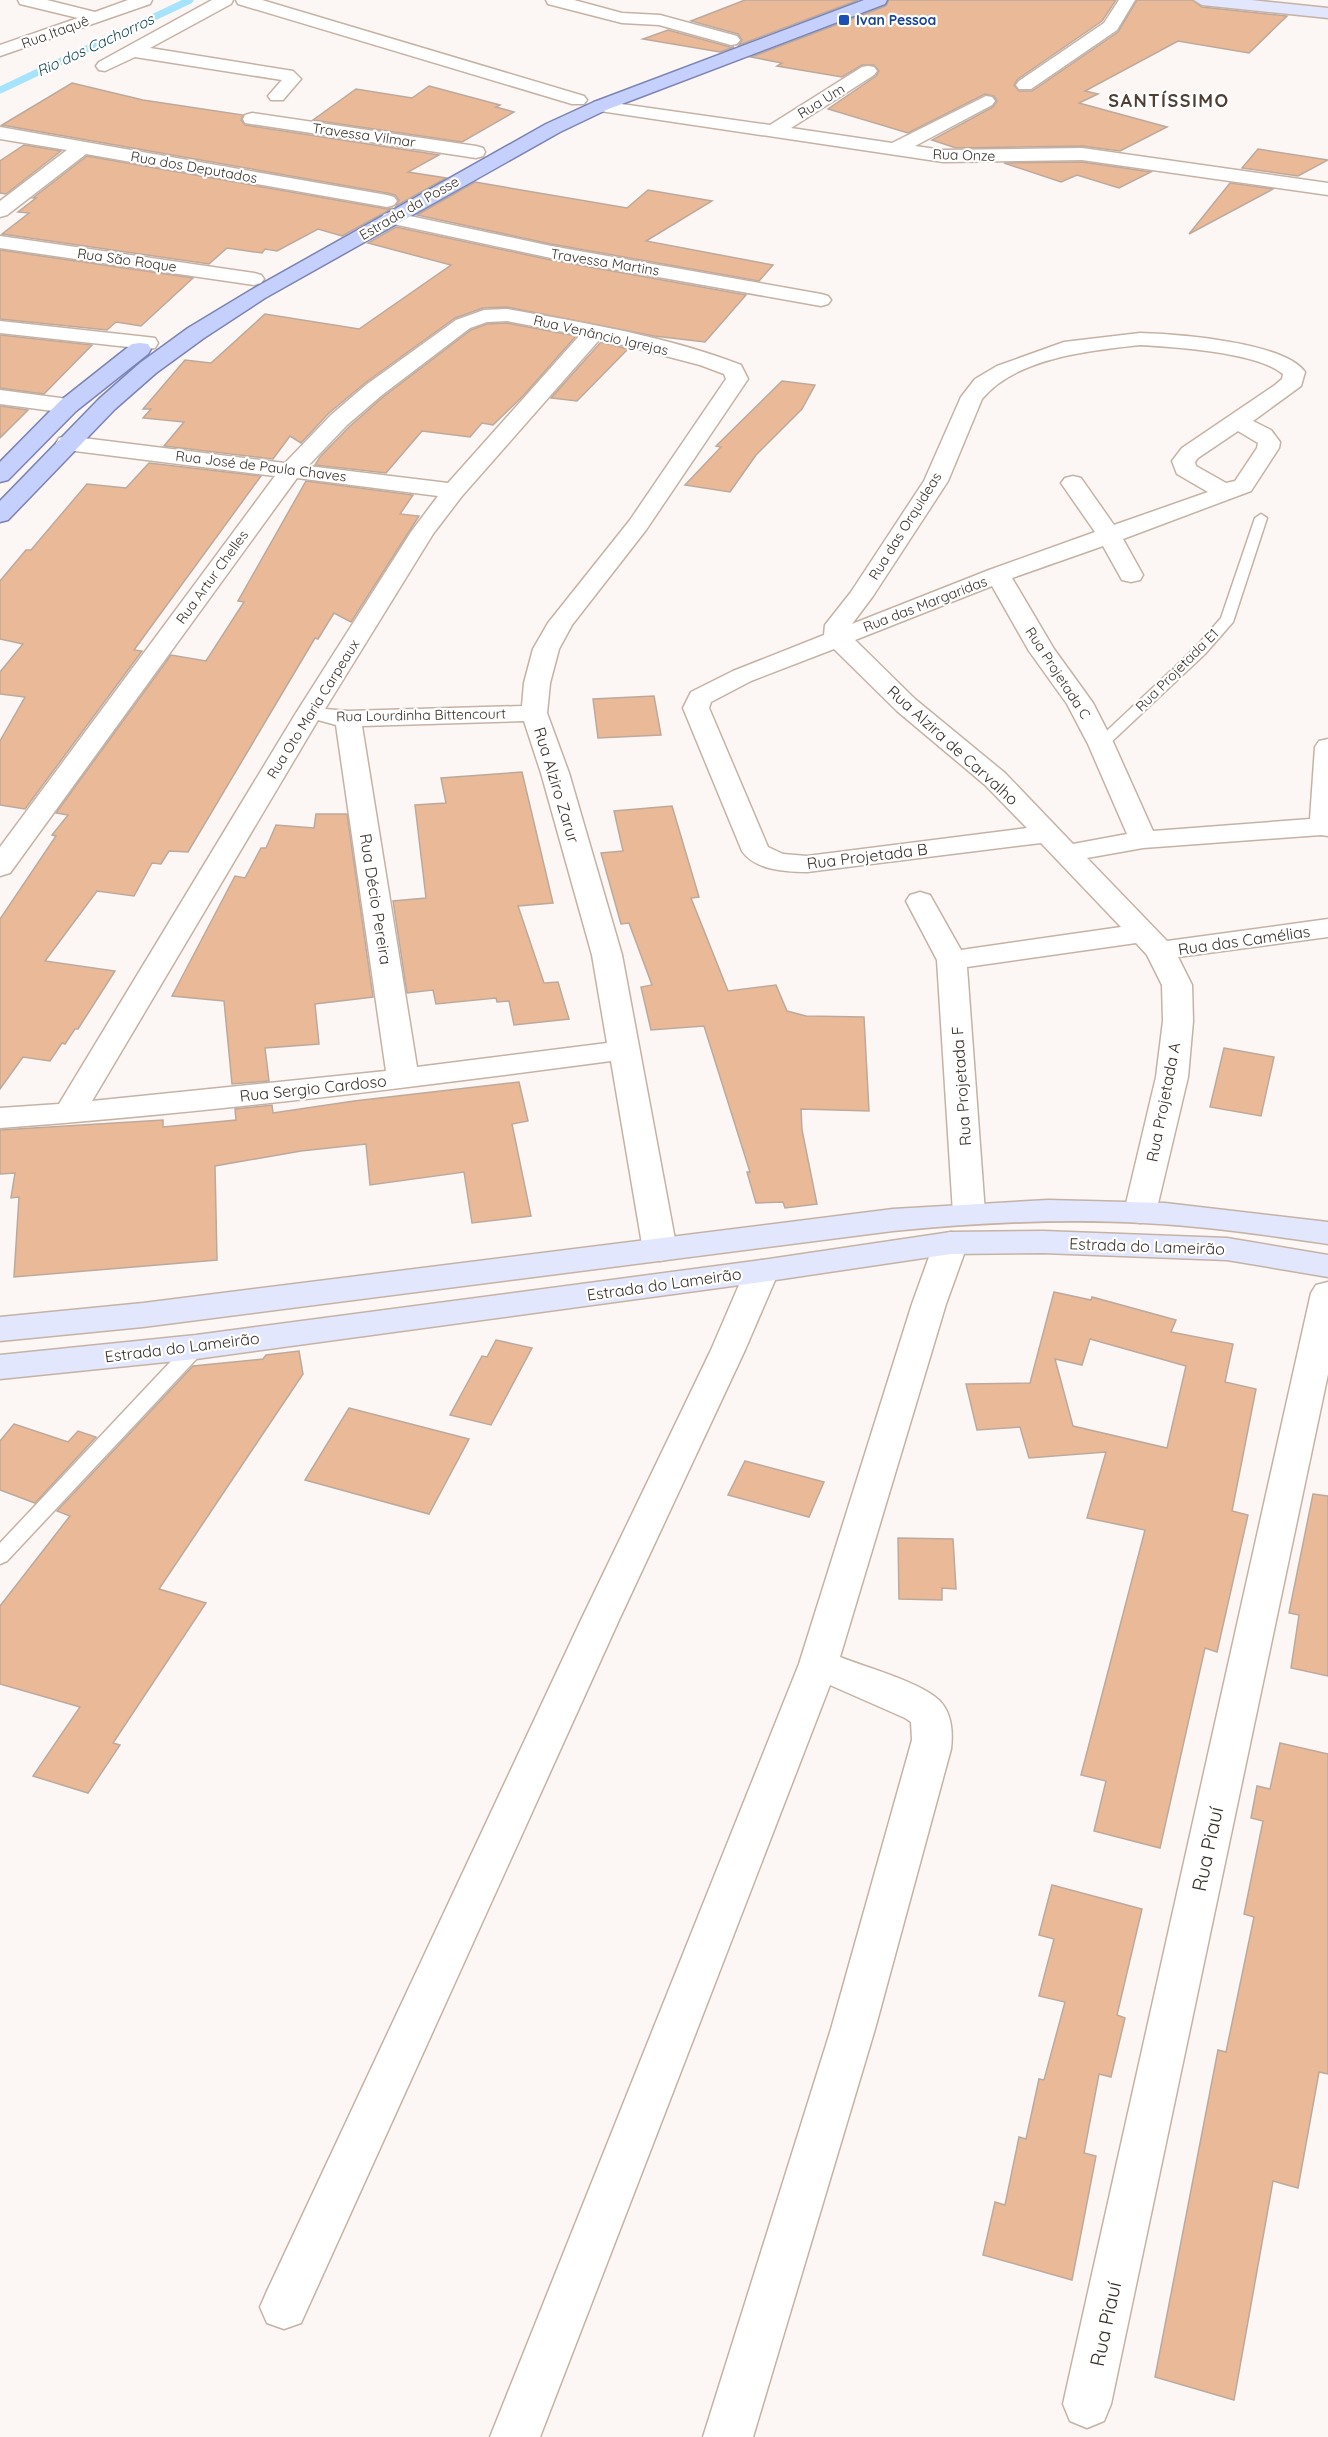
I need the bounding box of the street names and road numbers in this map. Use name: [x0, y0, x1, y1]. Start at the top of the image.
street label: Rua Itaquê: [19, 11, 91, 53]
street label: Rua Um: [794, 80, 848, 122]
street label: Travessa Vilmar: [311, 119, 417, 151]
street label: Rua Onze: [932, 145, 996, 165]
street label: Rua dos Deputados: [129, 147, 259, 187]
street label: Estrada da Posse: [356, 172, 462, 244]
street label: Rua São Roque: [76, 244, 178, 276]
street label: Travessa Martins: [549, 245, 661, 279]
street label: Rua Venâncio Igrejas: [532, 311, 670, 359]
street label: Rua José de Paula Chaves: [175, 447, 347, 485]
street label: Rua das Orquideas: [865, 469, 945, 583]
street label: Rua Artur Chelles: [172, 527, 252, 627]
street label: Rua das Margaridas: [861, 572, 989, 636]
street label: Rua Projetada C: [1022, 624, 1094, 722]
street label: Rua Projetada E1: [1132, 625, 1222, 715]
street label: Rua Oto Maria Carpeaux: [263, 636, 363, 782]
street label: Rua Alzira de Carvalho: [883, 681, 1023, 809]
street label: Rua Lourdinha Bittencourt: [336, 705, 506, 725]
street label: Rua Alziro Zarur: [530, 725, 584, 845]
street label: Rua Décio Pereira: [356, 832, 396, 966]
street label: Rua Projetada B: [806, 839, 928, 873]
street label: Rua das Camélias: [1177, 921, 1311, 959]
street label: Rua Projetada F: [947, 1025, 975, 1147]
street label: Rua Projetada A: [1142, 1041, 1184, 1163]
street label: Rua Sergio Cardoso: [239, 1070, 387, 1106]
street label: Estrada do Lameirão: [1069, 1233, 1225, 1259]
street label: Estrada do Lameirão: [585, 1263, 743, 1305]
street label: Estrada do Lameirão: [103, 1328, 261, 1366]
street label: Rua Piauí: [1186, 1804, 1228, 1894]
street label: Rua Piauí: [1084, 2279, 1126, 2369]

